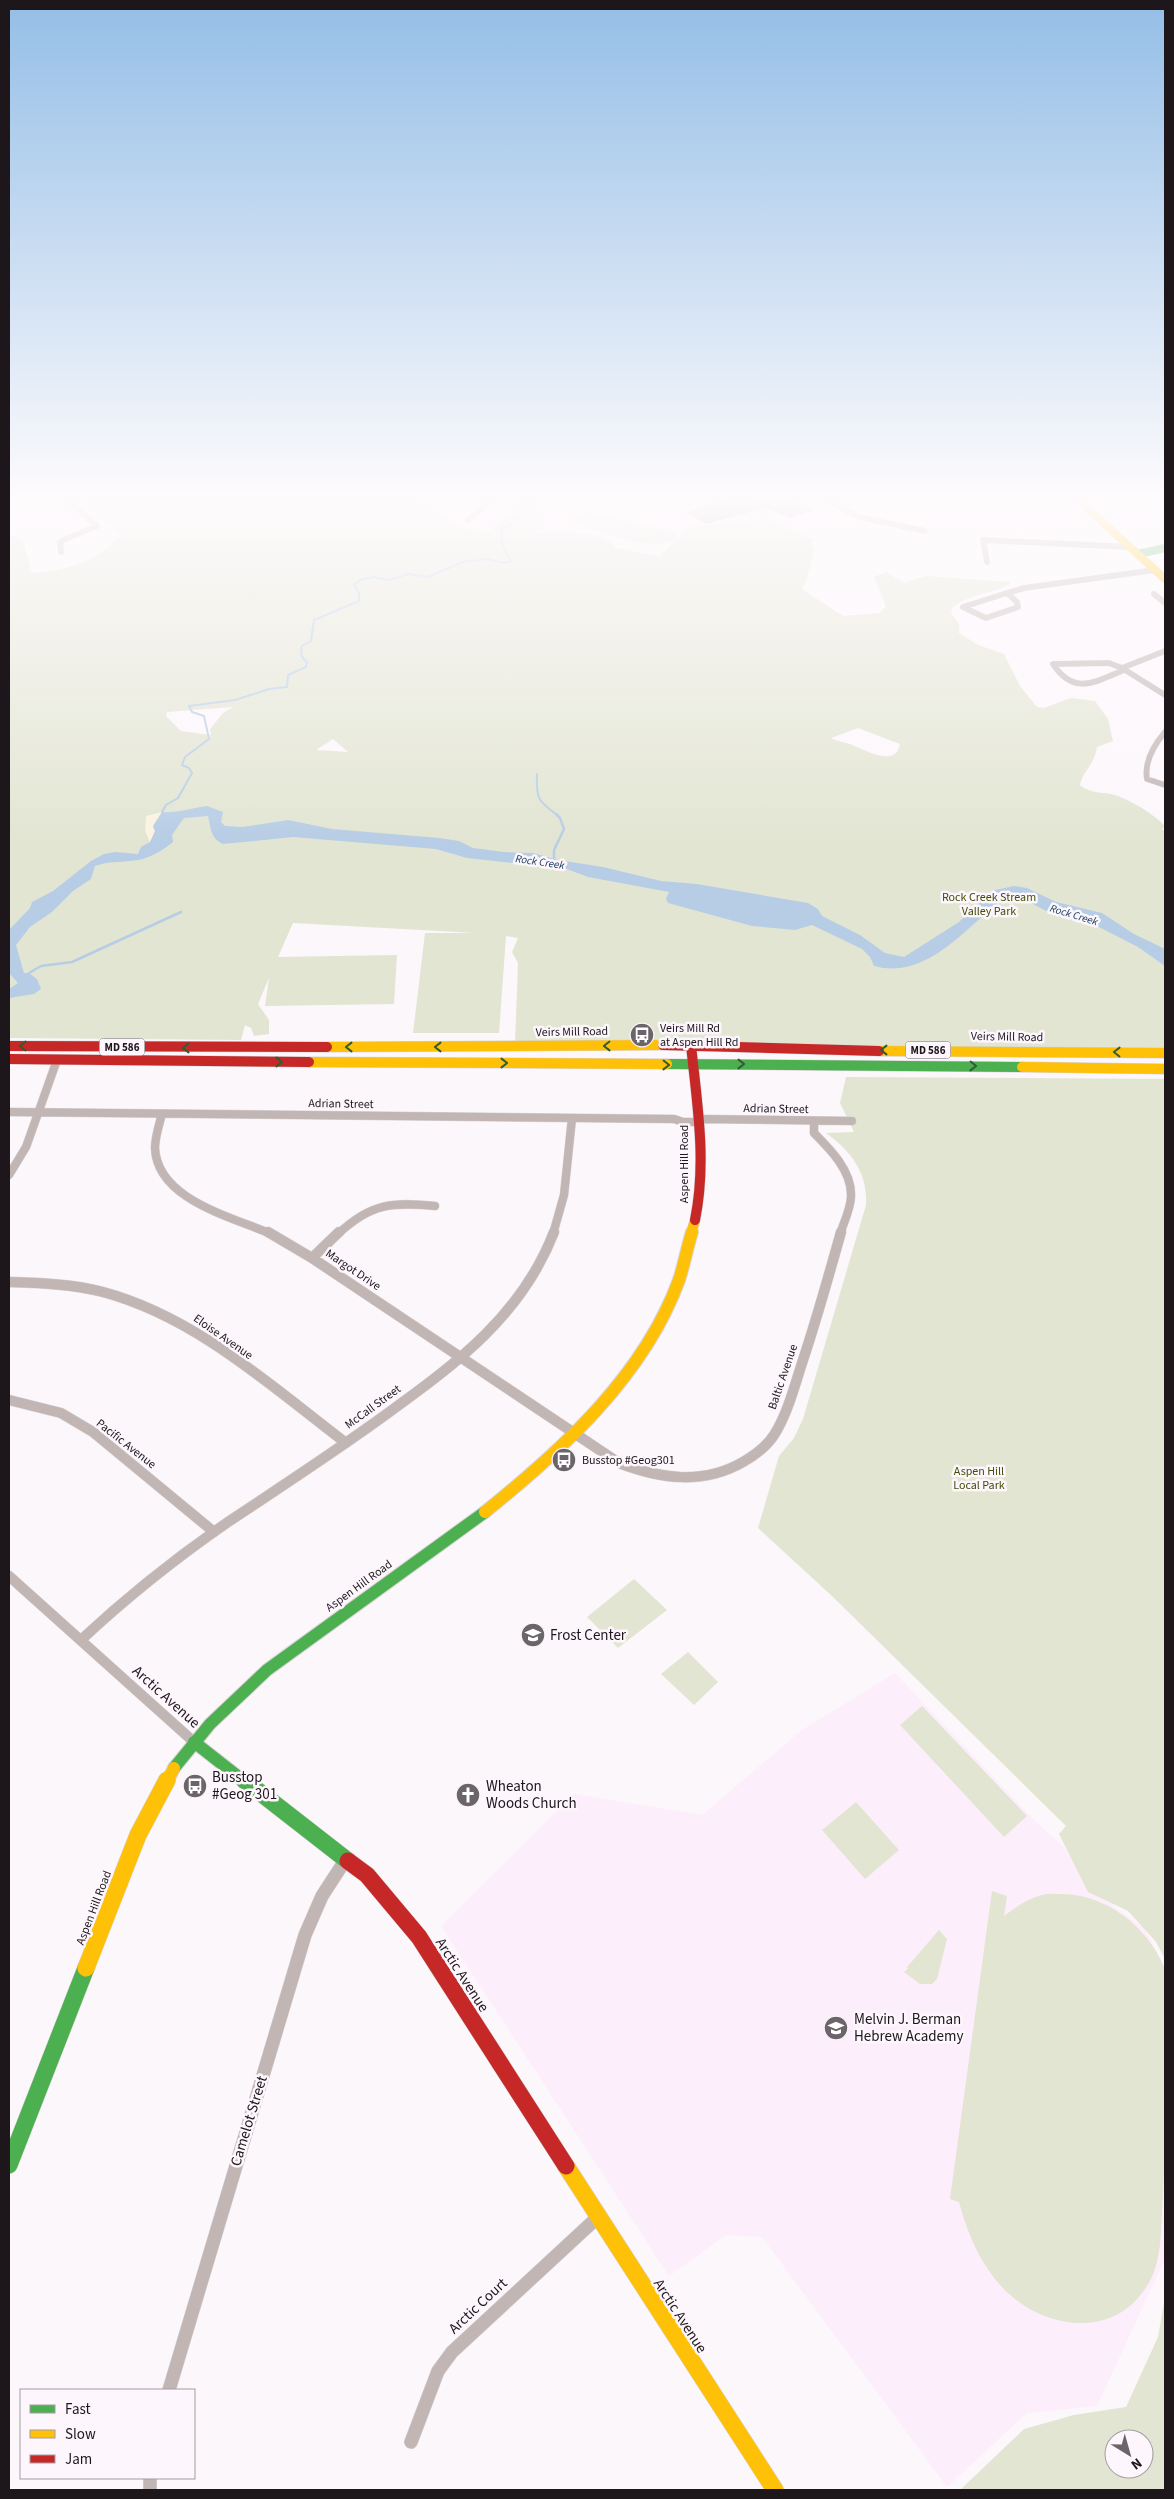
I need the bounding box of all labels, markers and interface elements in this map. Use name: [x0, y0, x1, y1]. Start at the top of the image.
water label: Rock Creek: [515, 851, 566, 873]
park label: Rock Creek Stream Valley Park: [942, 889, 1036, 920]
water label: Rock Creek: [1048, 901, 1101, 930]
place label: Veirs Mill Rd at Aspen Hill Rd: [660, 1020, 738, 1051]
bus stop icon: Veirs Mill Rd at Aspen Hill Rd: [629, 1022, 655, 1048]
street label: Veirs Mill Road: [536, 1023, 608, 1041]
street label: Veirs Mill Road: [971, 1028, 1043, 1046]
road number: MD 586: [100, 1038, 144, 1056]
one-way arrow: [603, 1040, 611, 1051]
one-way arrow: [19, 1041, 27, 1052]
one-way arrow: [344, 1042, 352, 1052]
one-way arrow: [433, 1042, 441, 1052]
road number: MD 586: [906, 1042, 950, 1058]
one-way arrow: [181, 1043, 189, 1053]
one-way arrow: [880, 1045, 888, 1055]
one-way arrow: [1112, 1047, 1120, 1057]
one-way arrow: [276, 1057, 284, 1067]
one-way arrow: [500, 1058, 508, 1069]
one-way arrow: [663, 1059, 671, 1070]
one-way arrow: [737, 1059, 745, 1070]
one-way arrow: [970, 1060, 978, 1071]
street label: Adrian Street: [308, 1095, 374, 1113]
street label: Adrian Street: [743, 1100, 809, 1118]
street label: Aspen Hill Road: [676, 1125, 693, 1203]
street label: Margot Drive: [322, 1245, 384, 1295]
street label: Eloise Avenue: [190, 1310, 256, 1364]
street label: Baltic Avenue: [764, 1342, 802, 1412]
street label: McCall Street: [341, 1381, 405, 1433]
street label: Pacific Avenue: [92, 1415, 160, 1473]
bus stop icon: Busstop #Geog301: [551, 1447, 577, 1473]
place label: Busstop #Geog301: [582, 1452, 675, 1469]
park label: Aspen Hill Local Park: [953, 1463, 1005, 1494]
street label: Aspen Hill Road: [322, 1556, 396, 1616]
school or university icon: Frost Center: [520, 1622, 546, 1648]
place label: Frost Center: [550, 1625, 627, 1646]
street label: Arctic Avenue: [127, 1661, 205, 1733]
place label: Busstop #Geog 301: [212, 1767, 277, 1805]
bus stop icon: Busstop #Geog 301: [182, 1773, 208, 1799]
place label: Wheaton Woods Church: [486, 1776, 577, 1814]
church icon: Wheaton Woods Church: [455, 1782, 481, 1808]
street label: Aspen Hill Road: [72, 1868, 116, 1948]
street label: Arctic Avenue: [430, 1934, 494, 2016]
place label: Melvin J. Berman Hebrew Academy: [854, 2009, 963, 2047]
school or university icon: Melvin J. Berman Hebrew Academy: [823, 2015, 849, 2041]
street label: Camelot Street: [225, 2073, 273, 2169]
street label: Arctic Court: [444, 2273, 512, 2339]
street label: Arctic Avenue: [648, 2275, 712, 2357]
legend: [20, 2389, 195, 2479]
text: Fast: [65, 2399, 91, 2420]
text: Slow: [65, 2424, 96, 2445]
north arrow: [1104, 2429, 1154, 2479]
text: Jam: [65, 2449, 92, 2470]
text: N: [1126, 2453, 1146, 2474]

